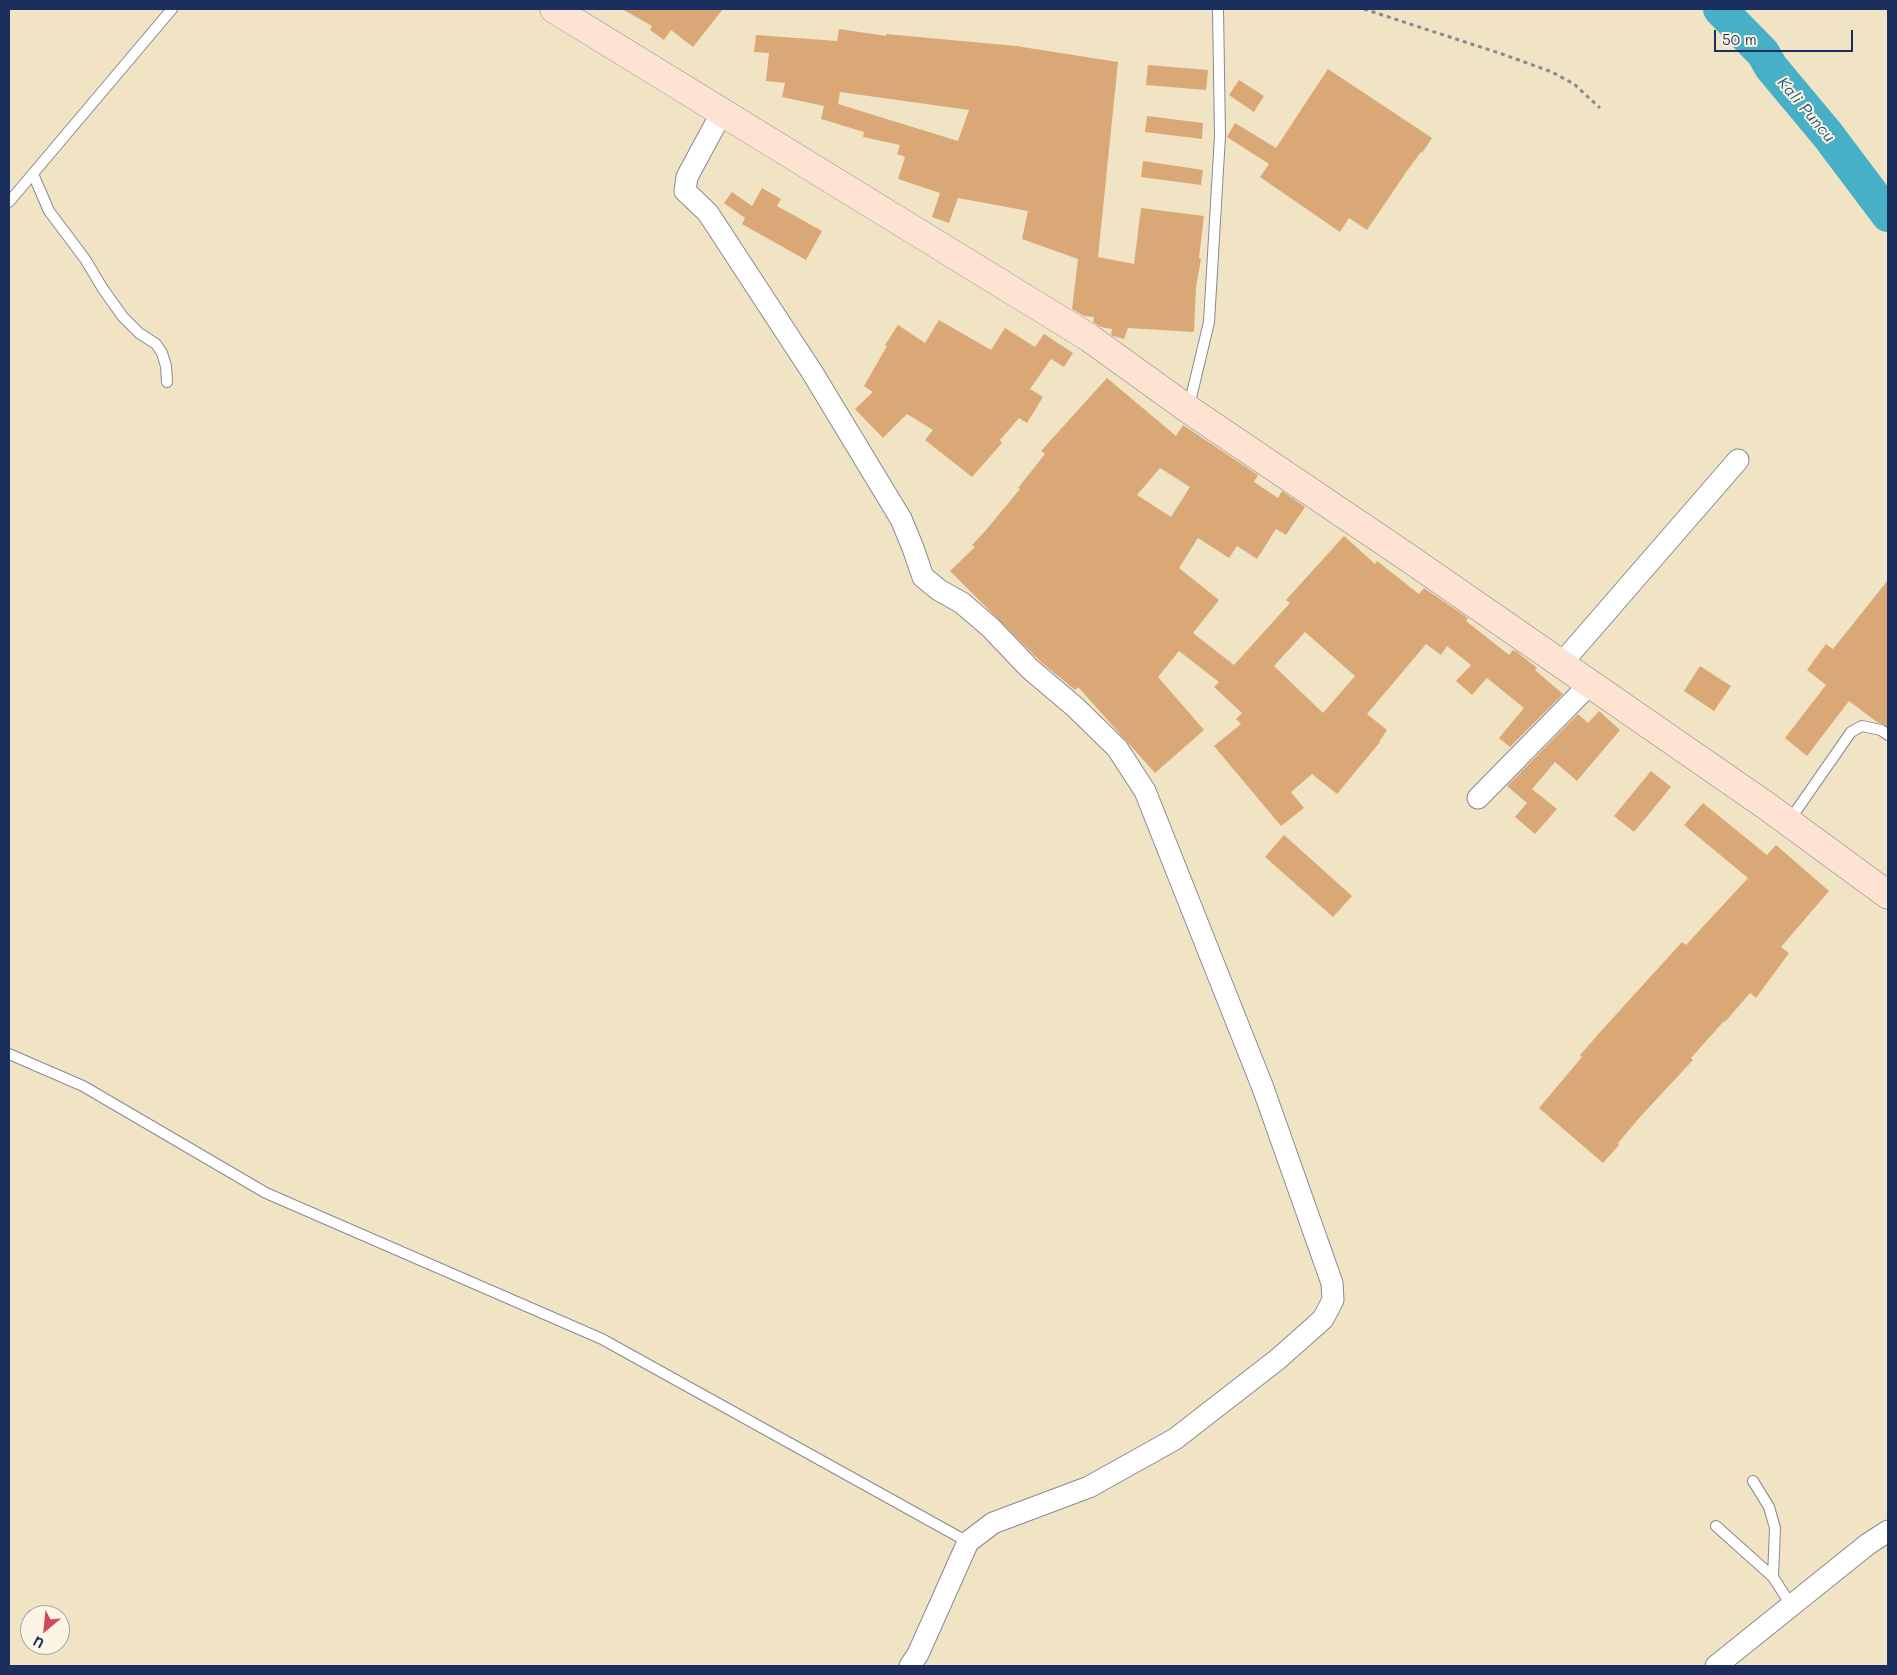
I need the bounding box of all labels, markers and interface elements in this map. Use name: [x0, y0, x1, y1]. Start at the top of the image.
scale bar: [1717, 20, 1856, 52]
text: 50 m: [1722, 29, 1757, 49]
water label: Kali Puncu: [1773, 73, 1839, 147]
north arrow: [20, 1605, 70, 1655]
text: U: [29, 1632, 47, 1654]

